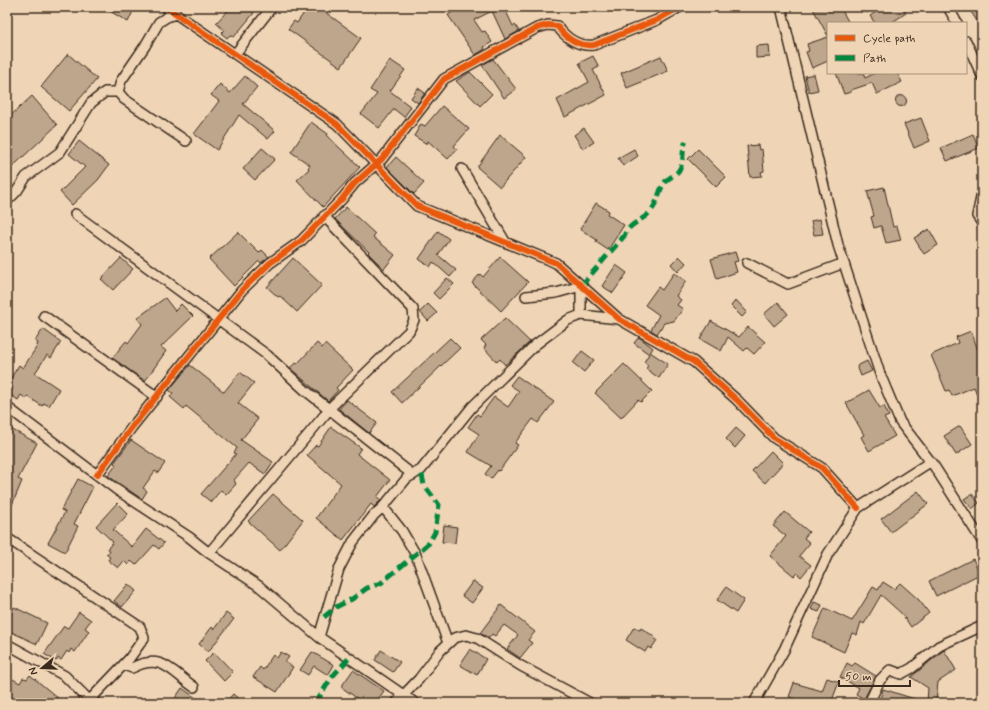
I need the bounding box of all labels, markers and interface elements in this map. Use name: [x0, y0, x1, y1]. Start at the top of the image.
legend: [827, 22, 967, 74]
text: Cycle path: [863, 31, 915, 47]
text: Path: [863, 51, 886, 67]
north arrow: [22, 648, 62, 688]
scale bar: [839, 662, 910, 688]
text: N: [26, 665, 41, 677]
text: 50 m: [845, 669, 872, 685]

